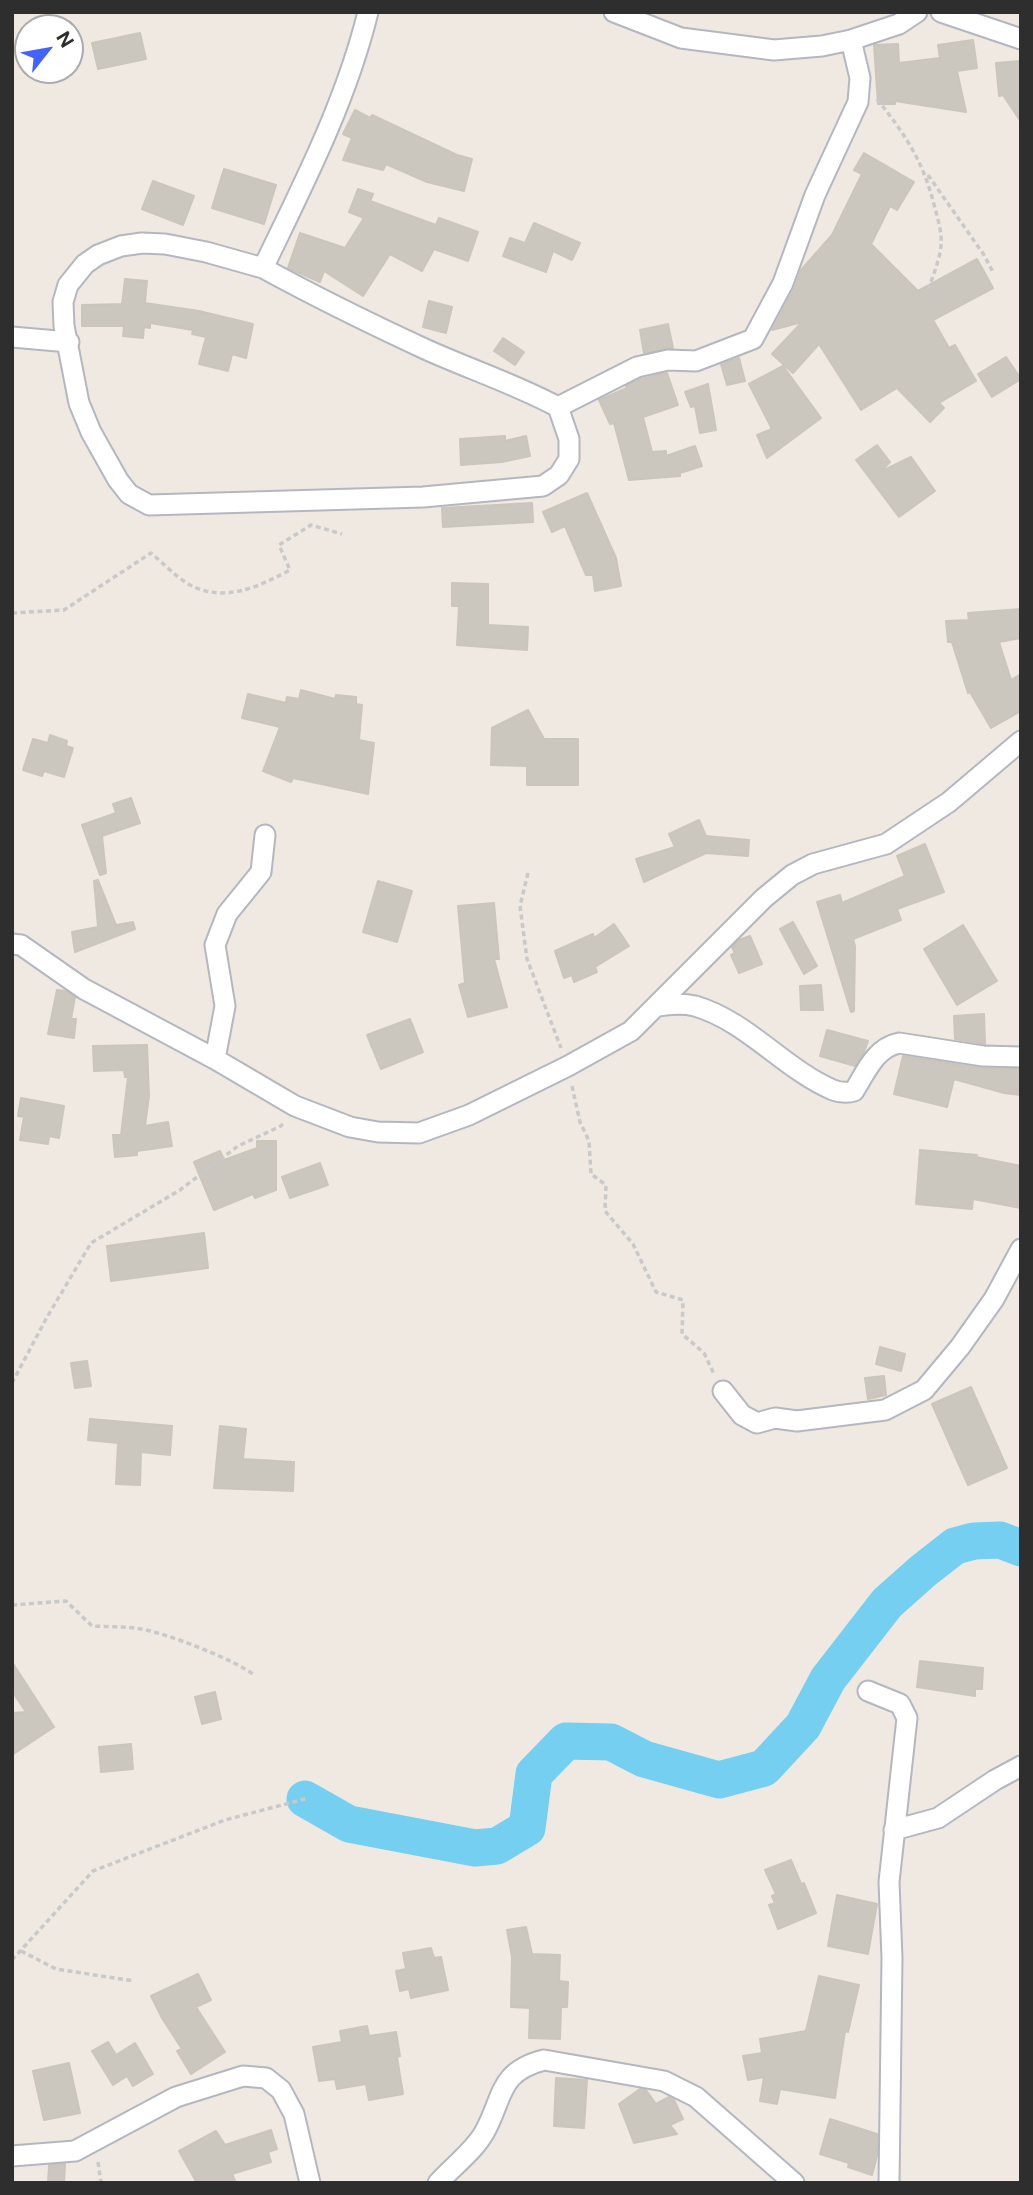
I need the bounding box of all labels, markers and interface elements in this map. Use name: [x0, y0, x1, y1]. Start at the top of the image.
north arrow: [14, 14, 84, 84]
text: N: [52, 27, 79, 51]

